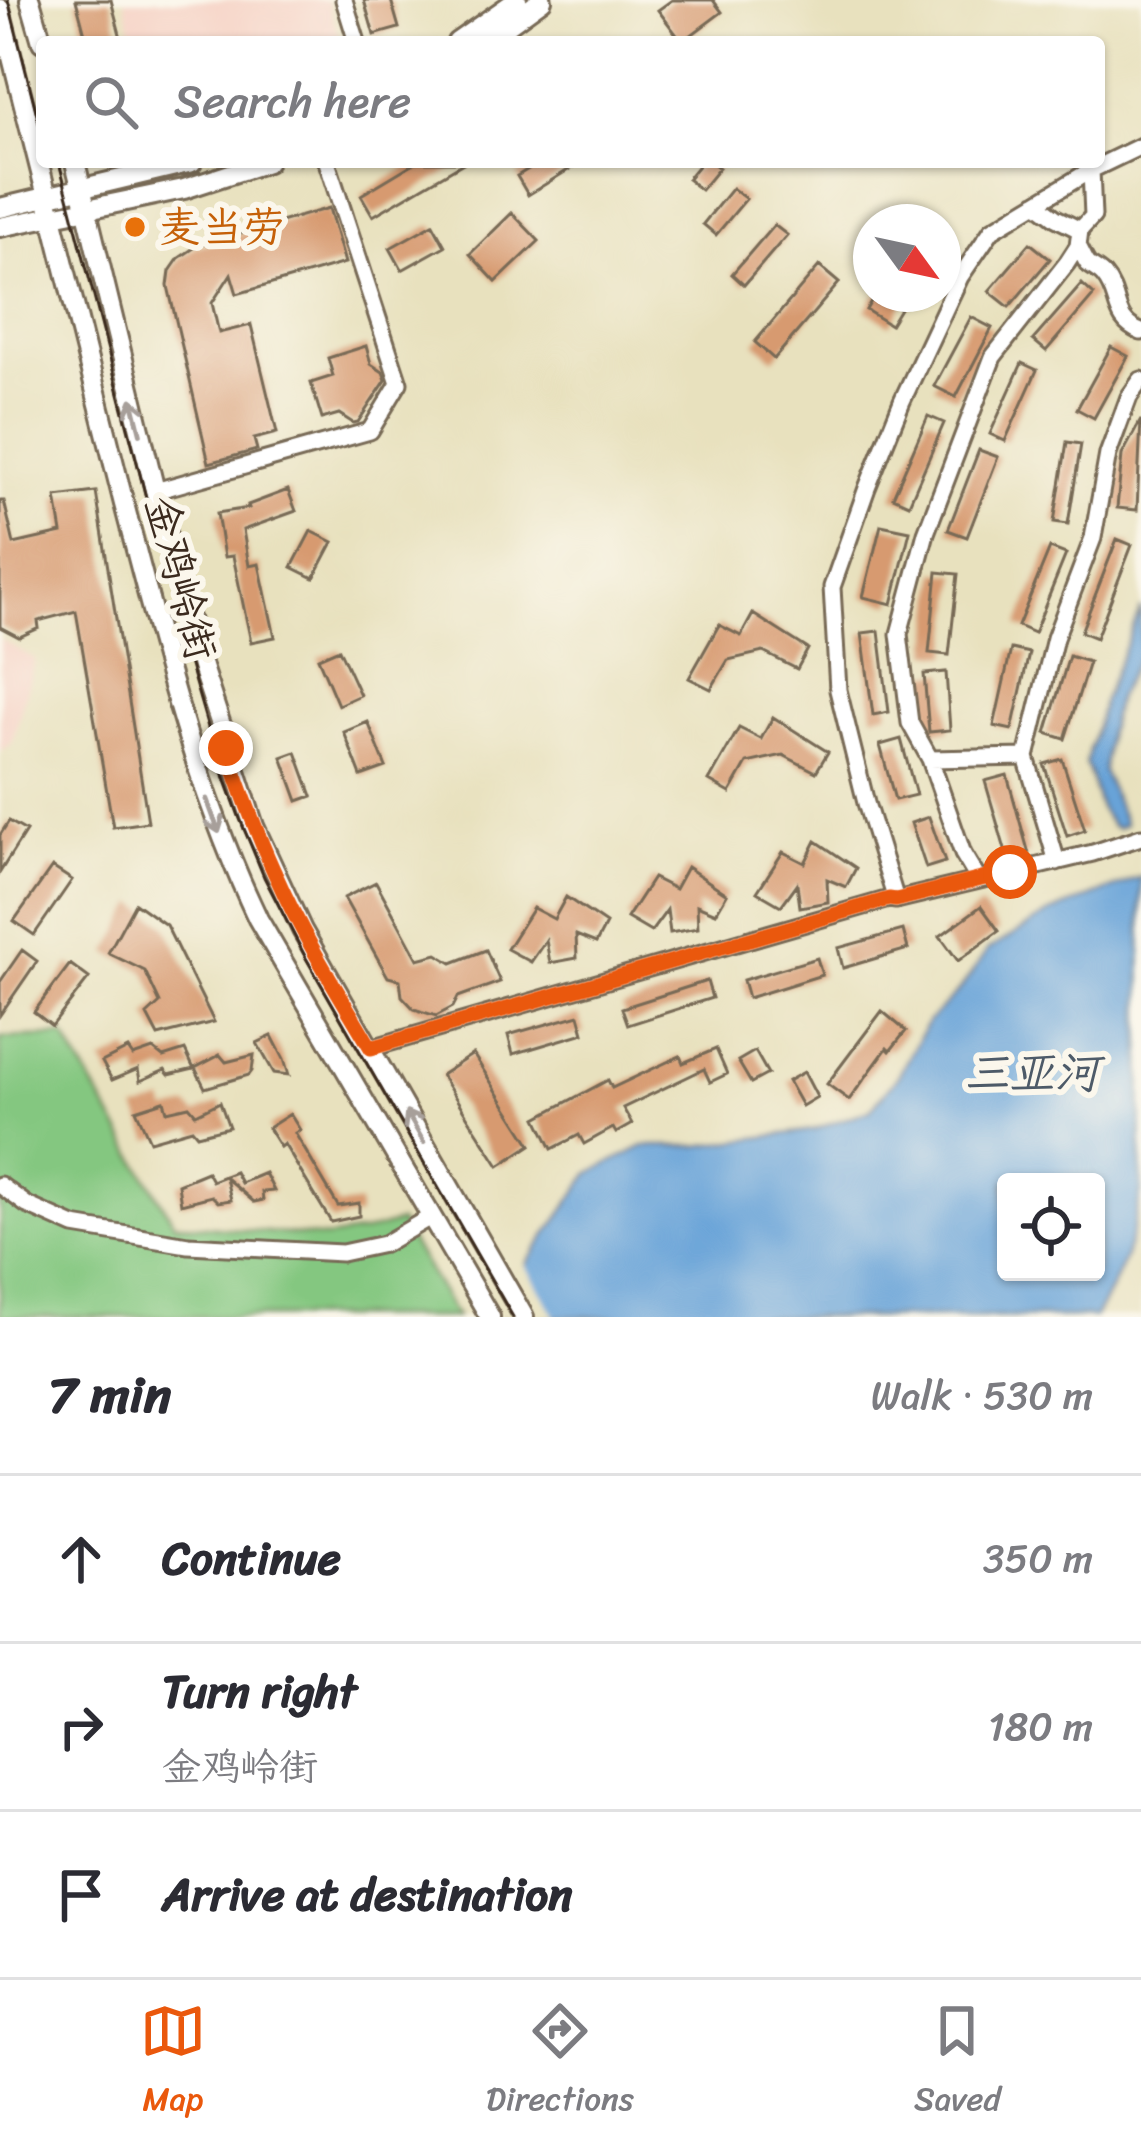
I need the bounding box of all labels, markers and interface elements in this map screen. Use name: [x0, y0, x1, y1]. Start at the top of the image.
search box: [36, 36, 1105, 168]
text: Search here: [174, 62, 411, 142]
icon: search: [78, 69, 144, 135]
place label: 麦当劳: [159, 190, 285, 264]
north arrow: [853, 204, 961, 312]
marker: 麦当劳: [122, 214, 148, 240]
one-way arrow: [124, 398, 147, 436]
street label: 金鸡岭街: [124, 487, 238, 669]
route end: [199, 721, 253, 775]
one-way arrow: [204, 796, 226, 833]
route start: [983, 845, 1037, 899]
water label: 三亚河: [964, 1033, 1106, 1113]
one-way arrow: [403, 1110, 427, 1145]
map controls: [997, 1173, 1105, 1281]
button: locate: [997, 1173, 1105, 1281]
text: 7 min: [48, 1350, 171, 1440]
text: Walk · 530 m: [871, 1361, 1093, 1430]
text: Continue: [162, 1519, 341, 1599]
text: 350 m: [983, 1524, 1093, 1593]
icon: ahead: [48, 1526, 114, 1592]
text: Turn right: [162, 1652, 357, 1732]
text: 180 m: [988, 1692, 1093, 1761]
icon: right: [48, 1694, 114, 1760]
text: 金鸡岭街: [162, 1732, 318, 1801]
text: Arrive at destination: [162, 1855, 572, 1935]
icon: arrive: [48, 1862, 114, 1928]
tab: Map: [140, 1998, 206, 2128]
tab: Directions: [486, 1998, 634, 2128]
tab: Saved: [914, 1998, 1001, 2128]

